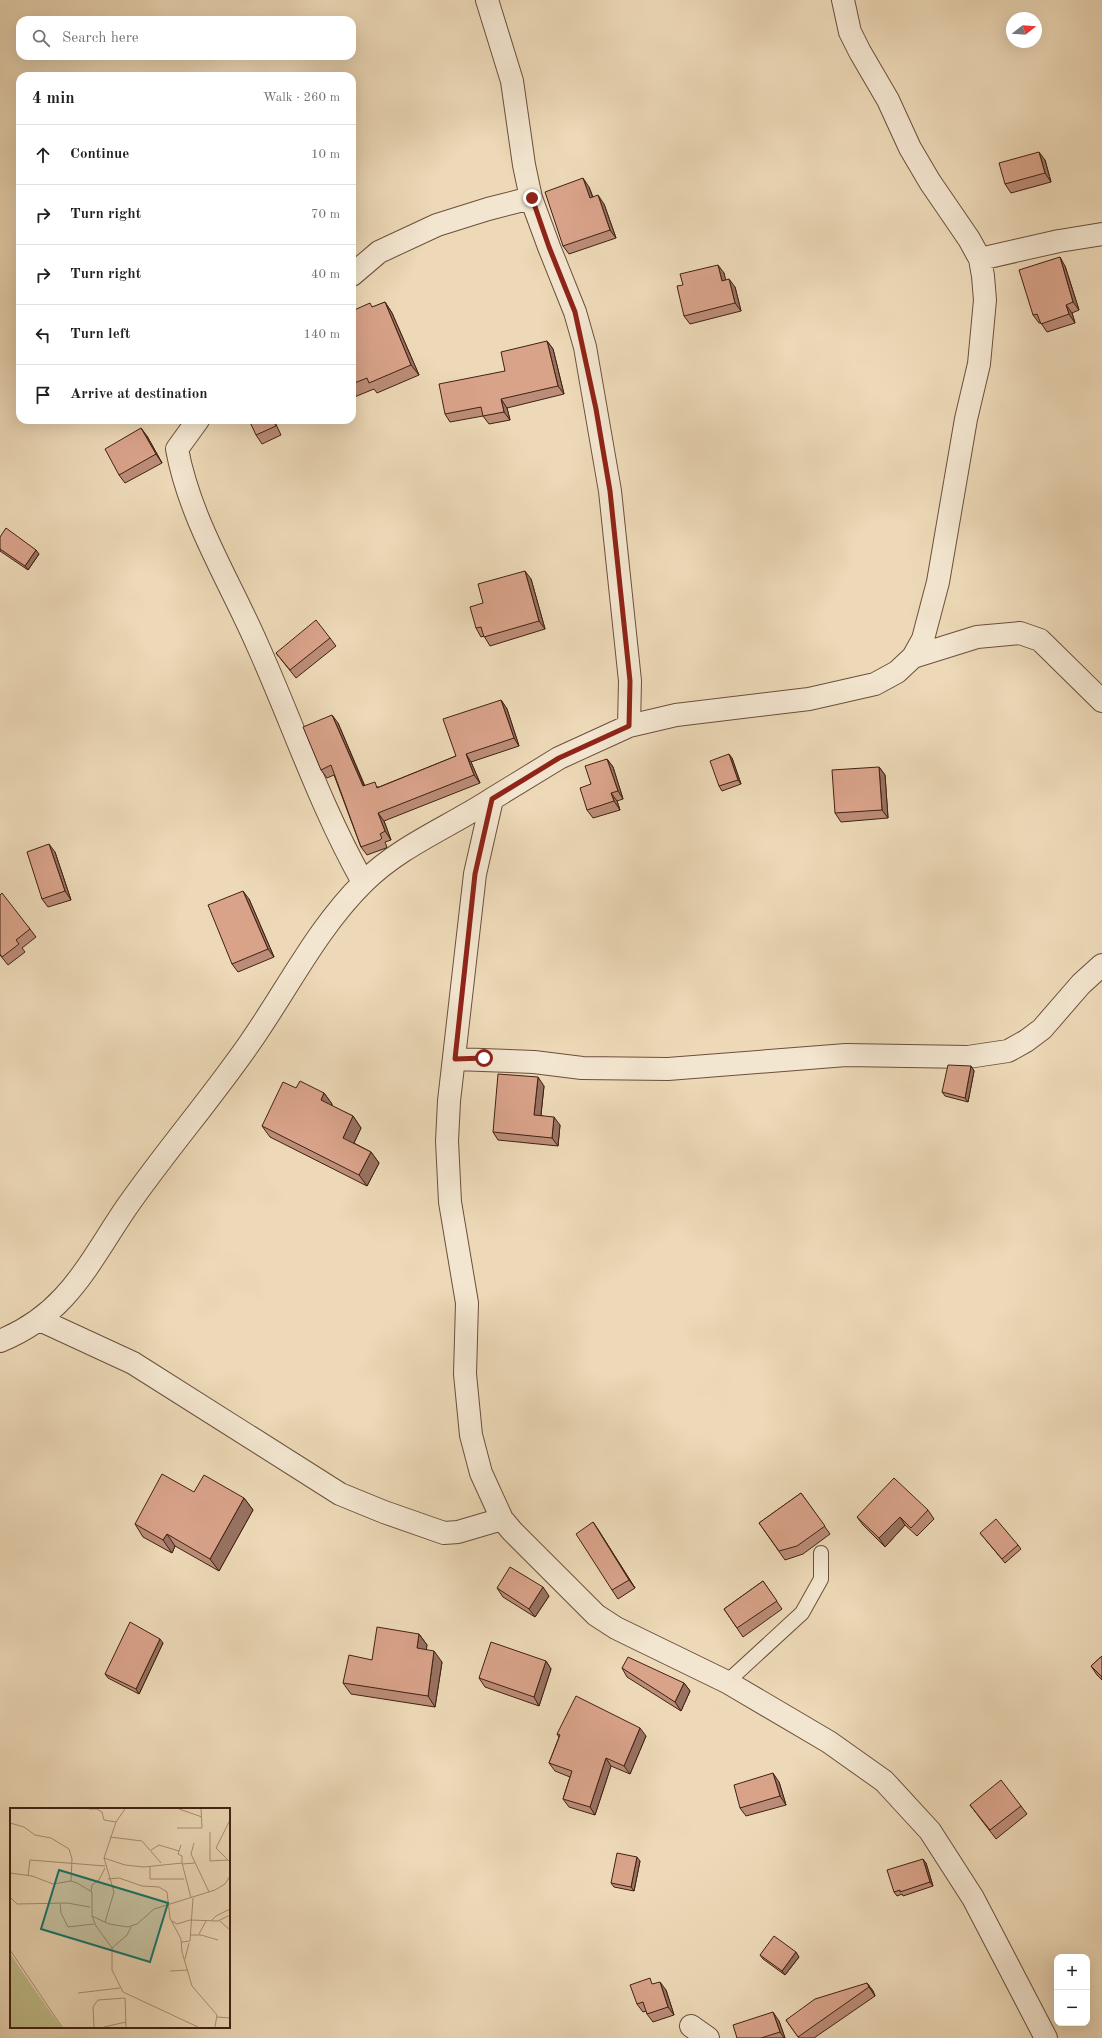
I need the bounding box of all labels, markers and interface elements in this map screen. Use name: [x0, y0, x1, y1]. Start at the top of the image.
north arrow: [1006, 12, 1042, 48]
search box: [16, 16, 356, 60]
icon: search: [30, 27, 52, 49]
text: Search here: [62, 31, 139, 46]
text: 4 min: [32, 90, 75, 107]
text: Walk · 260 m: [263, 91, 340, 104]
icon: ahead: [32, 144, 54, 166]
text: Continue: [70, 147, 129, 162]
text: 10 m: [311, 148, 340, 161]
route end: [523, 189, 541, 207]
icon: right: [32, 204, 54, 226]
text: Turn right: [70, 207, 141, 222]
text: 70 m: [311, 208, 340, 221]
icon: right: [32, 264, 54, 286]
text: Turn right: [70, 267, 141, 282]
text: 40 m: [311, 268, 340, 281]
icon: left: [32, 324, 54, 346]
text: Turn left: [70, 327, 130, 342]
text: 140 m: [303, 328, 340, 341]
icon: arrive: [32, 384, 54, 406]
text: Arrive at destination: [70, 387, 208, 402]
route start: [475, 1049, 493, 1067]
inset map: [10, 1808, 230, 2028]
map controls: [1054, 1954, 1090, 2026]
button: +: [1054, 1954, 1090, 1990]
button: −: [1054, 1990, 1090, 2026]

